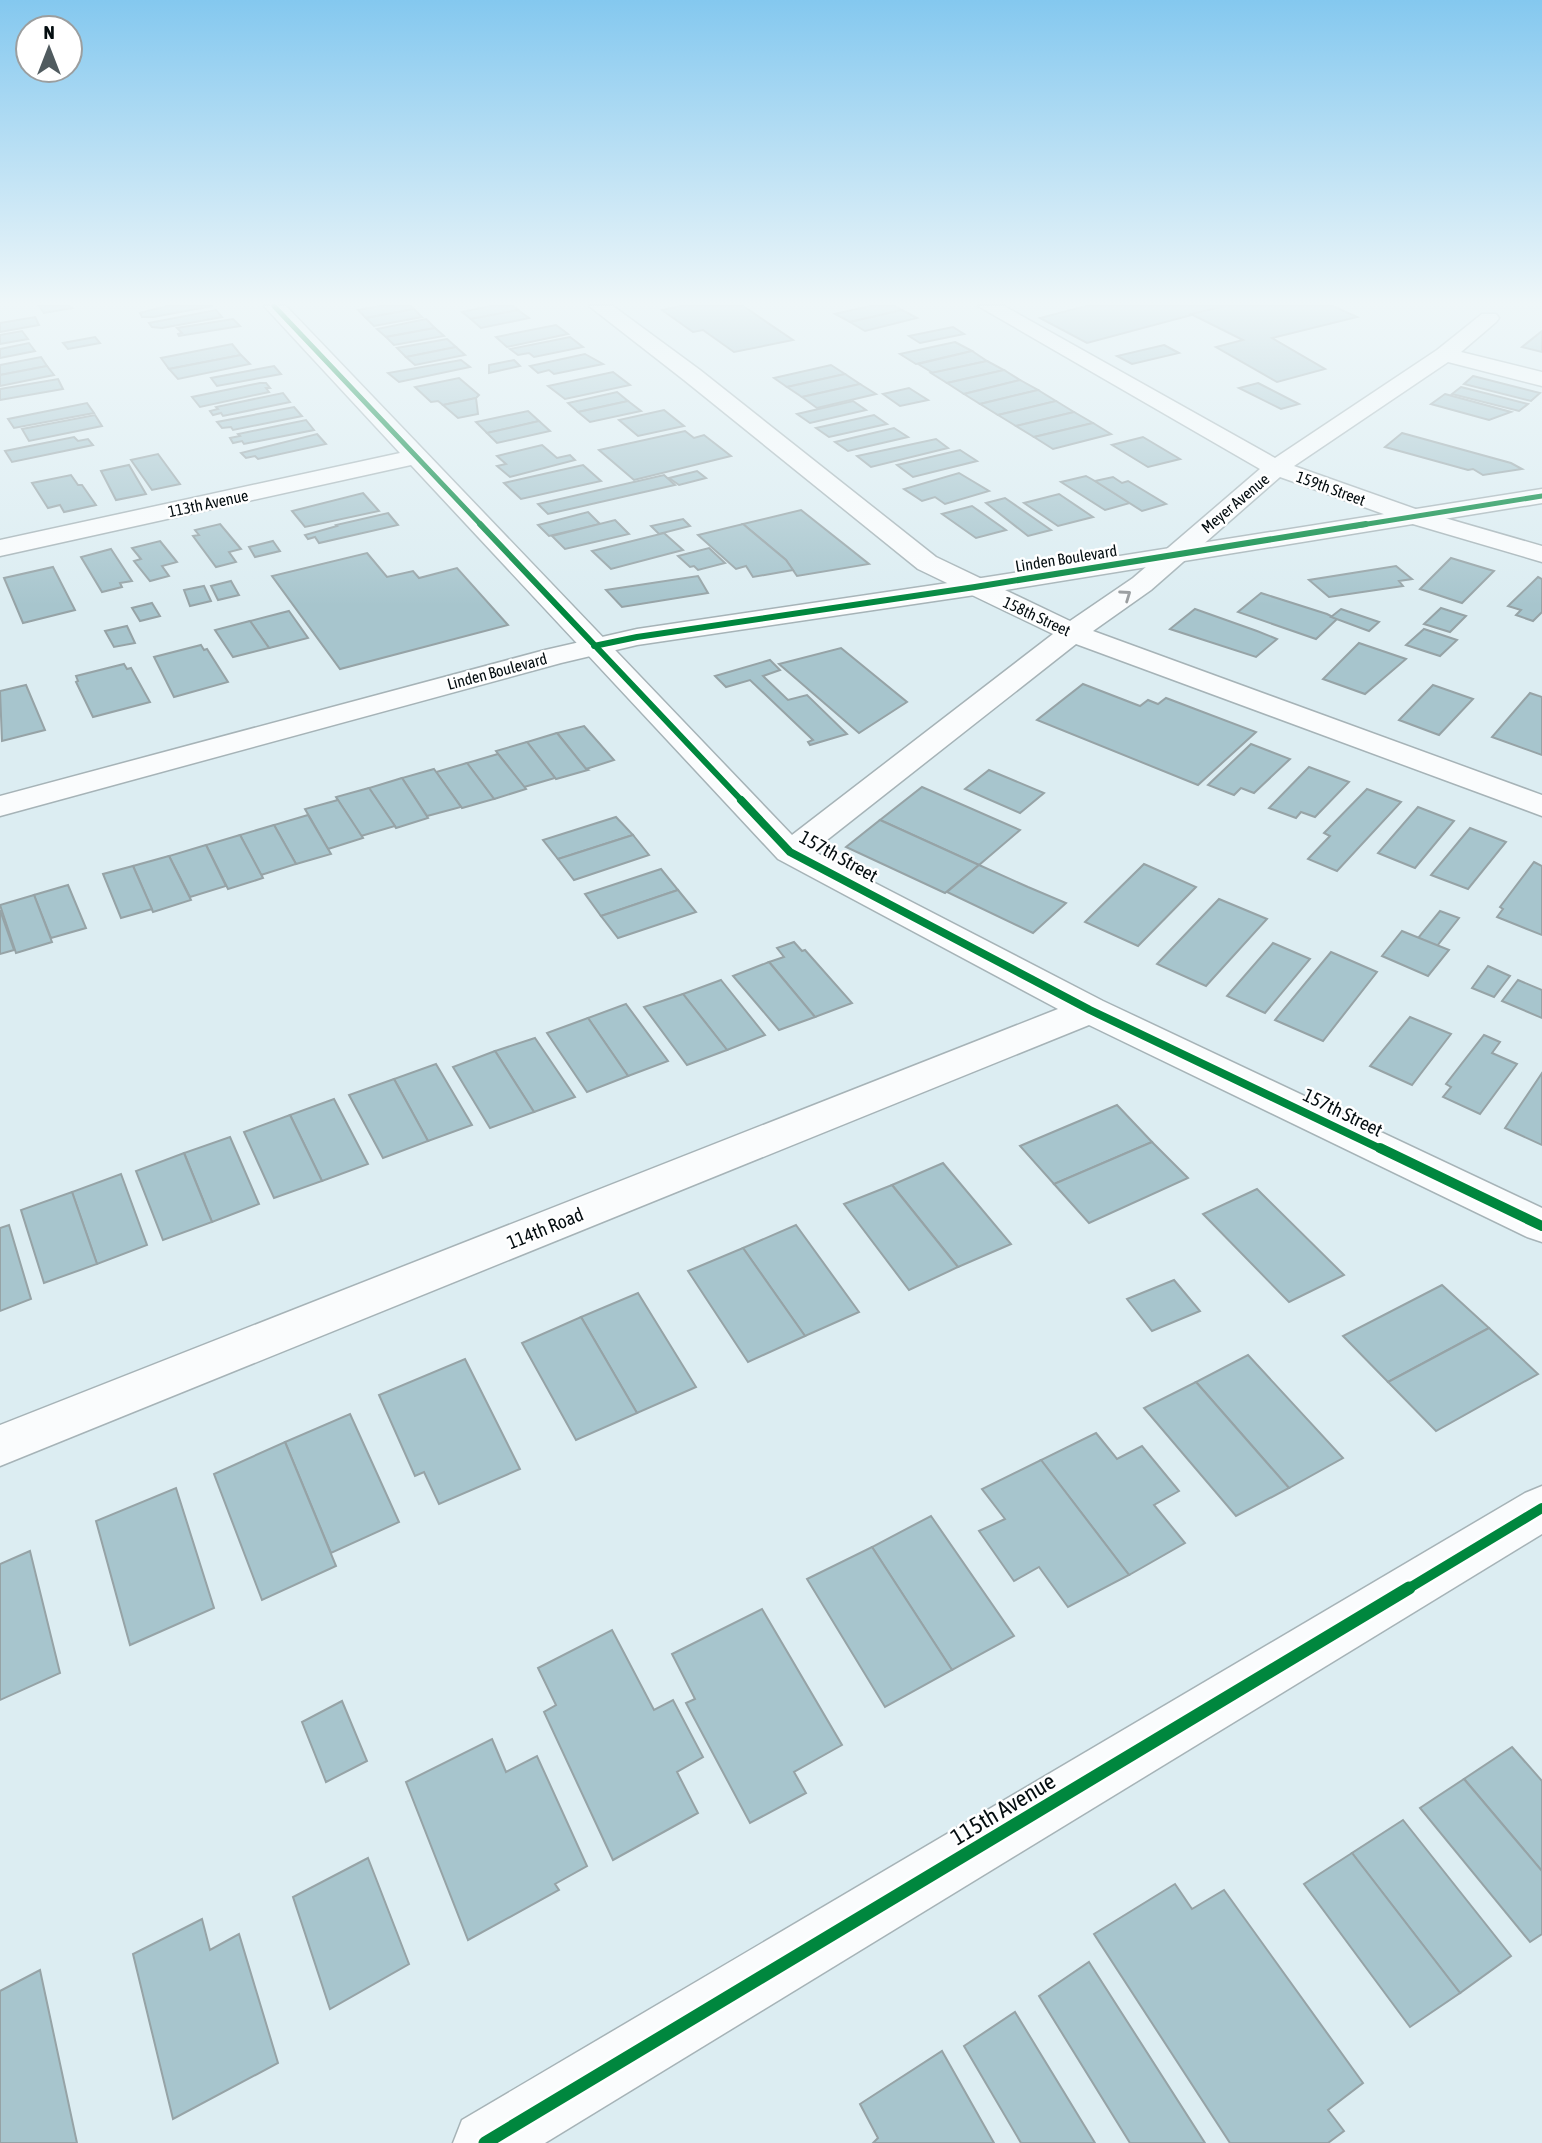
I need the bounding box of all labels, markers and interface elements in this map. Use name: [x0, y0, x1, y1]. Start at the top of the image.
north arrow: [14, 14, 84, 84]
text: N: [43, 21, 55, 43]
street label: 159th Street: [1294, 467, 1368, 509]
street label: Meyer Avenue: [1198, 470, 1273, 537]
street label: 113th Avenue: [166, 486, 250, 520]
street label: Linden Boulevard: [1014, 541, 1118, 575]
one-way arrow: [1118, 591, 1131, 603]
street label: 158th Street: [1000, 593, 1074, 640]
street label: Linden Boulevard: [445, 649, 549, 693]
street label: 157th Street: [796, 826, 882, 886]
street label: 157th Street: [1300, 1083, 1386, 1141]
street label: 114th Road: [504, 1203, 586, 1253]
street label: 115th Avenue: [946, 1768, 1060, 1850]

